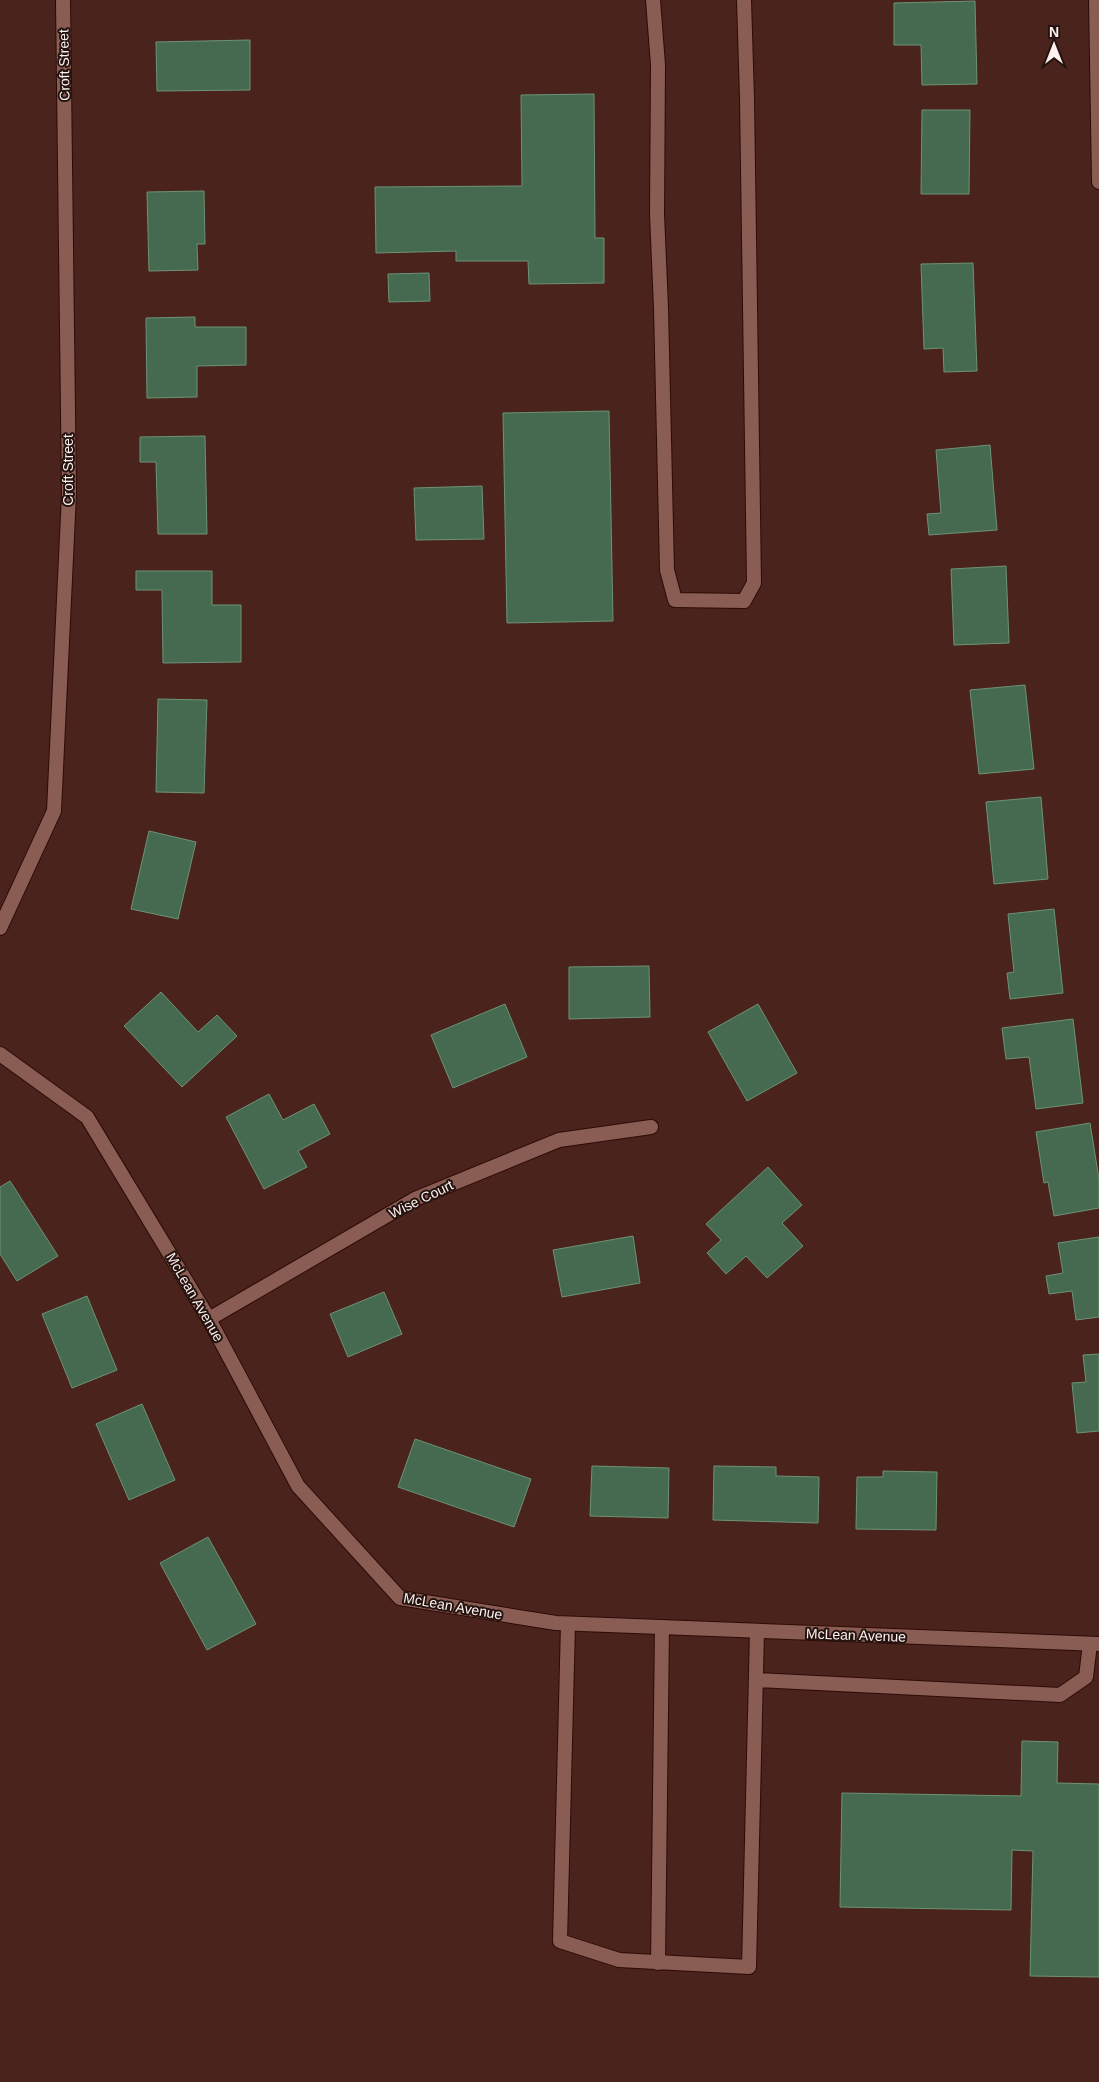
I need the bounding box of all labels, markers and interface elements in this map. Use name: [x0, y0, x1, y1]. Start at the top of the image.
north arrow: [1029, 20, 1079, 70]
text: N: [1049, 24, 1059, 40]
street label: Croft Street: [55, 29, 73, 101]
street label: Croft Street: [60, 434, 76, 506]
street label: Wise Court: [386, 1177, 456, 1221]
street label: McLean Avenue: [163, 1250, 227, 1345]
street label: McLean Avenue: [402, 1589, 504, 1623]
street label: McLean Avenue: [806, 1625, 907, 1645]

